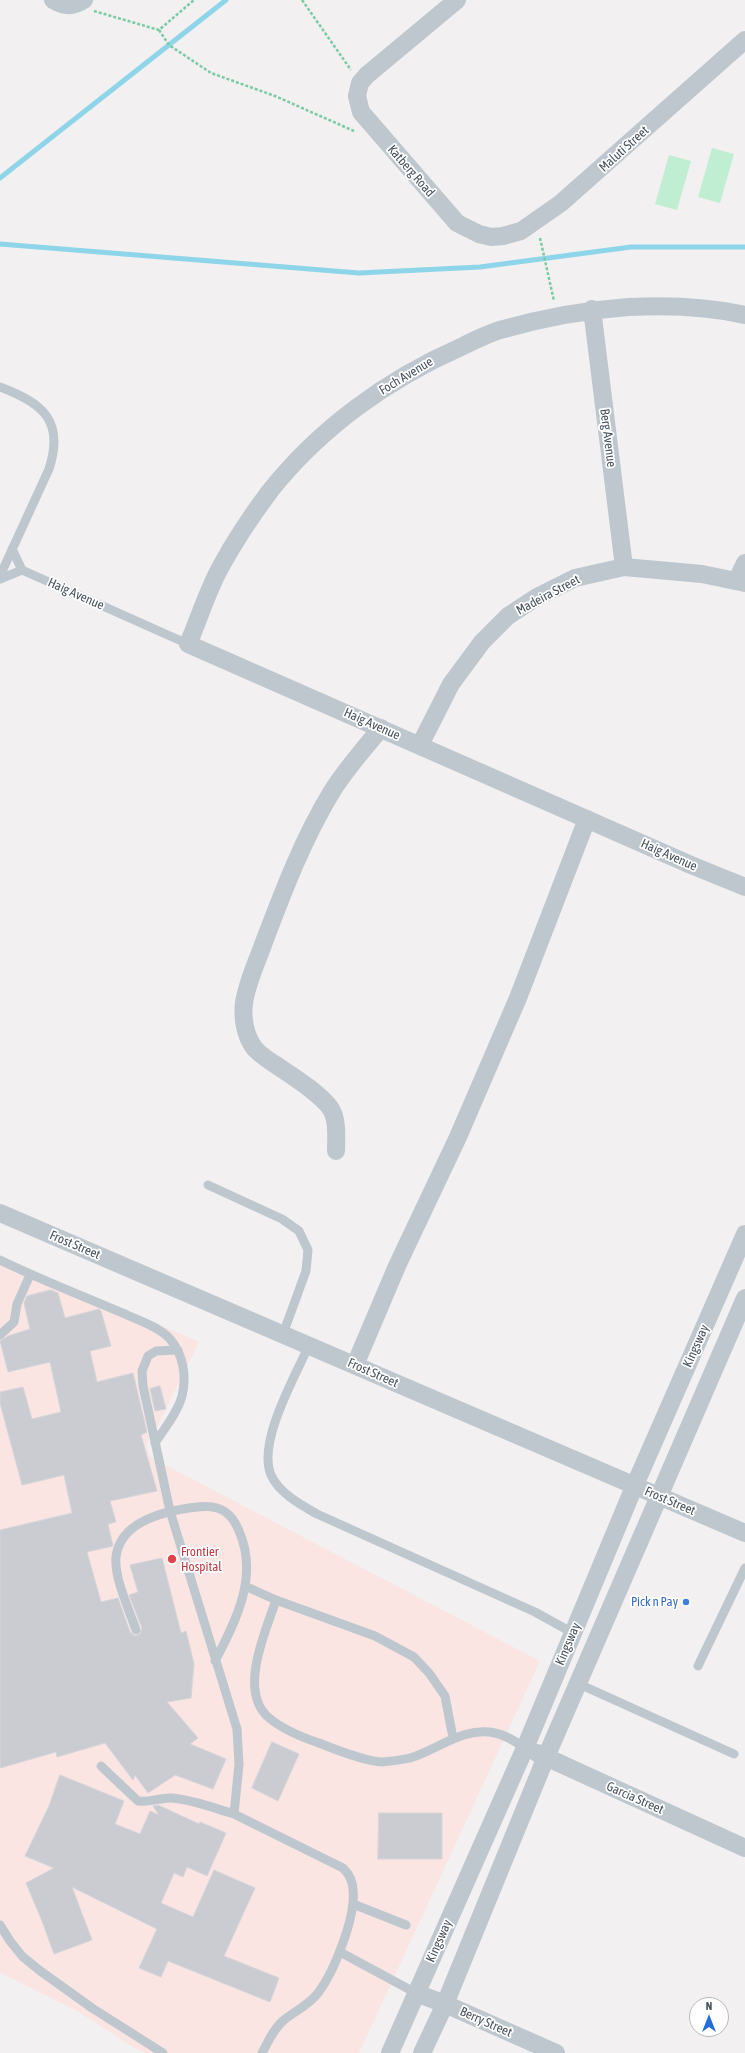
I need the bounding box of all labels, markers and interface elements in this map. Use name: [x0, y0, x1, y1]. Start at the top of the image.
street label: Maluti Street: [596, 123, 652, 175]
street label: Katberg Road: [384, 142, 438, 200]
street label: Foch Avenue: [376, 354, 436, 398]
street label: Berg Avenue: [597, 408, 619, 468]
street label: Madeira Street: [514, 572, 582, 618]
street label: Haig Avenue: [45, 575, 107, 613]
street label: Haig Avenue: [341, 705, 403, 743]
street label: Haig Avenue: [638, 836, 700, 874]
street label: Frost Street: [47, 1227, 103, 1263]
street label: Kingsway: [680, 1322, 712, 1370]
street label: Frost Street: [345, 1355, 401, 1391]
street label: Frost Street: [642, 1483, 698, 1519]
place label: Frontier Hospital: [181, 1544, 222, 1575]
marker: Frontier Hospital: [166, 1553, 178, 1565]
place label: Pick n Pay: [631, 1594, 678, 1610]
marker: Pick n Pay: [681, 1597, 691, 1607]
street label: Kingsway: [552, 1620, 584, 1668]
street label: Garcia Street: [604, 1778, 666, 1818]
street label: Kingsway: [423, 1917, 455, 1965]
north arrow: [689, 1997, 729, 2037]
text: N: [706, 2000, 712, 2012]
street label: Berry Street: [458, 2004, 514, 2040]

